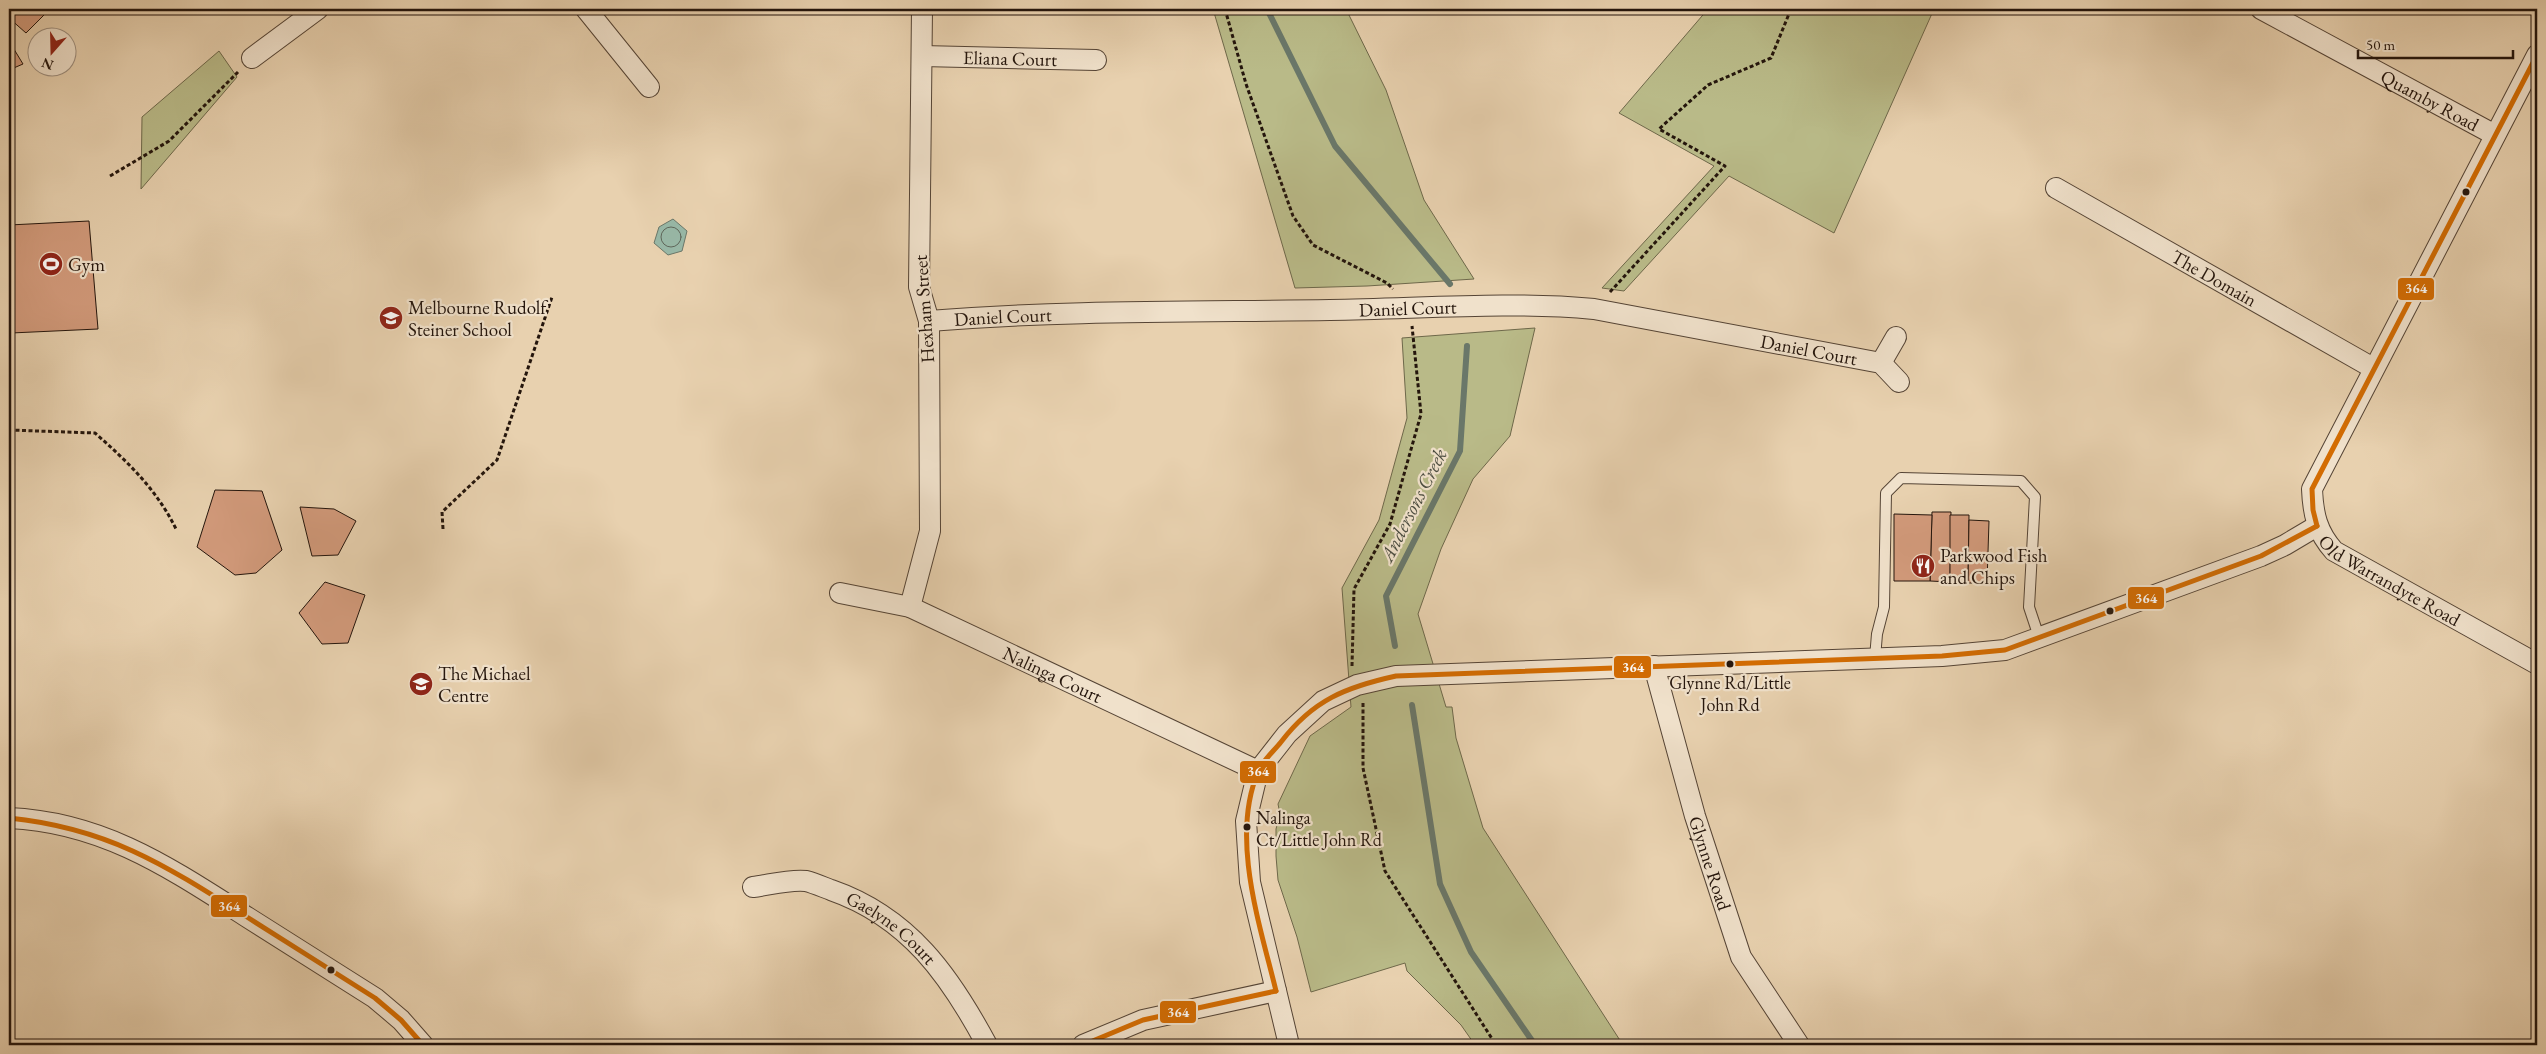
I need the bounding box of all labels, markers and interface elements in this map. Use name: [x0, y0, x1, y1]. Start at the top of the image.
north arrow: [28, 28, 78, 78]
scale bar: [2358, 28, 2514, 60]
text: 50 m: [2366, 35, 2395, 54]
street label: Eliana Court: [963, 44, 1057, 72]
text: N: [39, 54, 56, 75]
street label: Quamby Road: [2377, 63, 2484, 137]
unlabelled marker: [2461, 187, 2471, 197]
street label: The Domain: [2167, 244, 2262, 312]
sports icon: Gym: [38, 251, 64, 277]
place label: Gym: [68, 252, 105, 277]
street label: Hexham Street: [908, 254, 940, 364]
line badge: 364: [2397, 277, 2435, 301]
text: 364: [2405, 279, 2428, 297]
street label: Daniel Court: [1359, 294, 1457, 322]
place label: Melbourne Rudolf Steiner School: [408, 295, 548, 342]
street label: Daniel Court: [953, 302, 1052, 332]
school or university icon: Melbourne Rudolf Steiner School: [378, 305, 404, 331]
street label: Daniel Court: [1759, 328, 1859, 371]
water label: Andersons Creek: [1372, 444, 1453, 568]
street label: Old Warrandyte Road: [2313, 530, 2466, 632]
place label: Parkwood Fish and Chips: [1940, 543, 2048, 590]
restaurant icon: Parkwood Fish and Chips: [1910, 553, 1936, 579]
line badge: 364: [2127, 586, 2165, 610]
text: 364: [2135, 589, 2158, 607]
unlabelled marker: [2105, 606, 2115, 616]
street label: Nalinga Court: [999, 640, 1106, 708]
line badge: 364: [1613, 655, 1652, 679]
text: 364: [1622, 658, 1645, 676]
marker: Glynne Rd/Little John Rd: [1725, 659, 1735, 669]
place label: The Michael Centre: [438, 661, 531, 708]
school or university icon: The Michael Centre: [408, 671, 434, 697]
place label: Glynne Rd/Little John Rd: [1669, 671, 1791, 716]
line badge: 364: [1239, 760, 1277, 784]
text: 364: [1247, 762, 1270, 780]
place label: Nalinga Ct/Little John Rd: [1256, 806, 1383, 851]
street label: Glynne Road: [1683, 813, 1738, 914]
marker: Nalinga Ct/Little John Rd: [1242, 822, 1252, 832]
street label: Gaelyne Court: [842, 885, 942, 970]
line badge: 364: [210, 894, 248, 918]
text: 364: [218, 897, 241, 915]
unlabelled marker: [326, 965, 336, 975]
line badge: 364: [1159, 1000, 1197, 1024]
text: 364: [1167, 1003, 1190, 1021]

